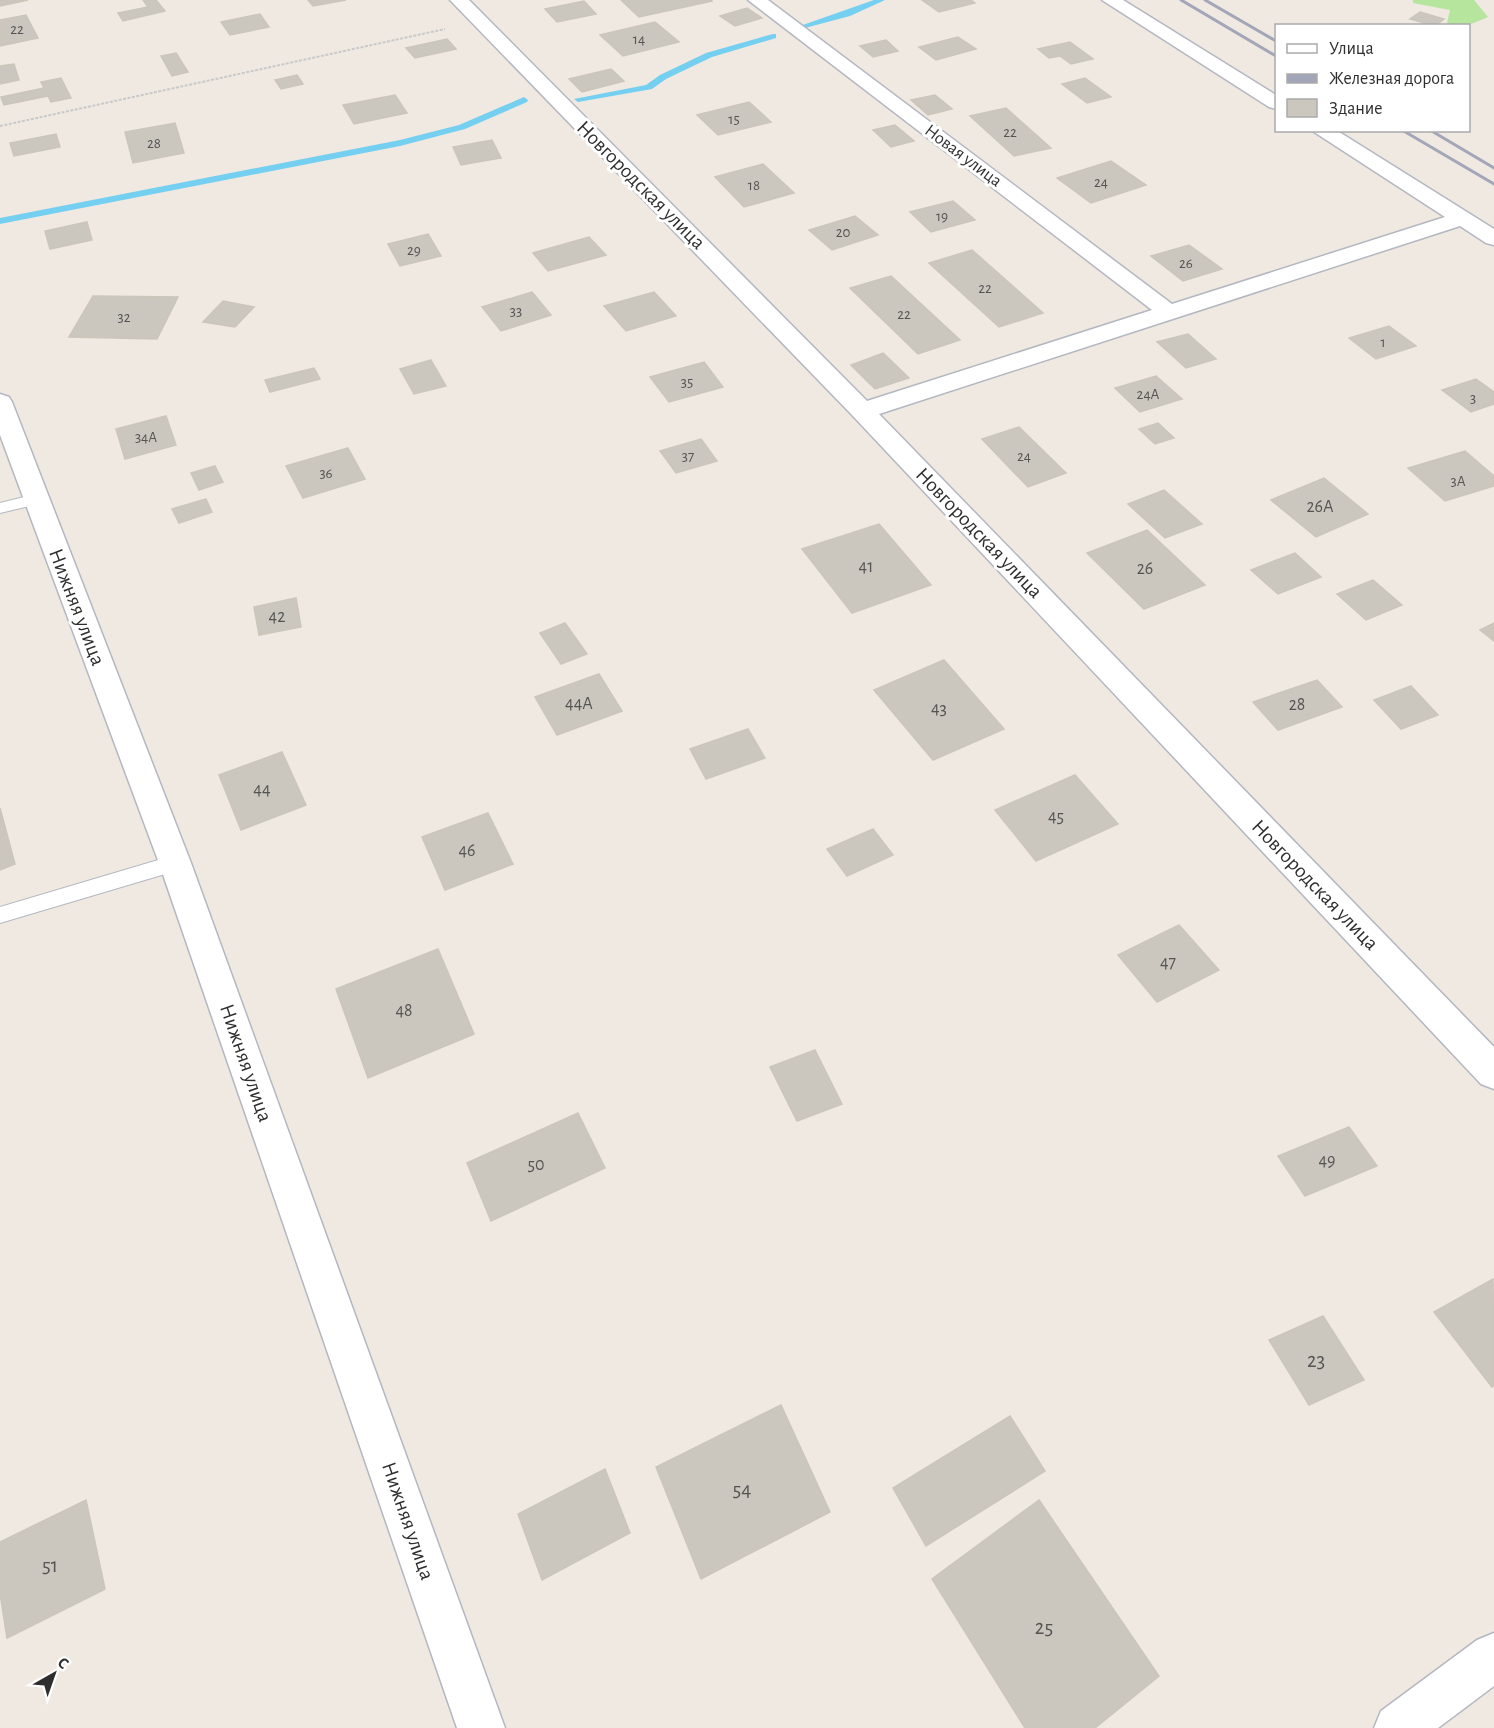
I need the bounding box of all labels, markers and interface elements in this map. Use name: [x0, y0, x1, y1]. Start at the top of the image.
house number: 22: [10, 22, 24, 37]
legend: [1275, 24, 1470, 132]
house number: 14: [633, 32, 645, 47]
text: Улица: [1329, 40, 1374, 58]
text: Железная дорога: [1329, 70, 1454, 88]
text: Здание: [1329, 100, 1383, 118]
house number: 15: [728, 112, 740, 127]
street label: Новгородская улица: [573, 117, 710, 254]
street label: Новая улица: [921, 121, 1005, 191]
house number: 22: [1003, 125, 1017, 140]
house number: 28: [147, 136, 161, 151]
house number: 24: [1094, 175, 1108, 190]
house number: 18: [748, 178, 760, 193]
house number: 19: [936, 209, 948, 224]
house number: 20: [836, 225, 850, 240]
house number: 29: [407, 243, 421, 258]
house number: 26: [1179, 256, 1193, 271]
house number: 22: [978, 281, 992, 296]
house number: 33: [510, 304, 522, 319]
house number: 22: [897, 307, 911, 322]
house number: 32: [117, 310, 131, 325]
house number: 1: [1380, 335, 1386, 350]
house number: 35: [681, 375, 693, 390]
house number: 24А: [1137, 387, 1160, 402]
house number: 3: [1470, 391, 1476, 406]
house number: 34А: [135, 430, 157, 445]
house number: 37: [682, 449, 694, 464]
house number: 24: [1017, 449, 1031, 464]
street label: Новгородская улица: [912, 464, 1047, 603]
house number: 36: [319, 466, 333, 481]
house number: 3А: [1450, 474, 1466, 489]
house number: 26А: [1306, 498, 1334, 516]
street label: Нижняя улица: [45, 546, 109, 669]
house number: 41: [859, 558, 873, 576]
house number: 26: [1137, 560, 1153, 578]
house number: 42: [269, 608, 285, 626]
house number: 44А: [565, 695, 593, 713]
house number: 28: [1289, 696, 1305, 714]
house number: 43: [931, 700, 947, 718]
house number: 44: [253, 781, 271, 799]
house number: 45: [1048, 808, 1064, 826]
street label: Новгородская улица: [1248, 816, 1383, 955]
house number: 46: [458, 842, 476, 860]
house number: 47: [1160, 954, 1176, 972]
street label: Нижняя улица: [216, 1001, 276, 1125]
house number: 48: [395, 1002, 413, 1020]
house number: 49: [1318, 1152, 1336, 1170]
house number: 50: [527, 1156, 545, 1174]
house number: 23: [1307, 1350, 1325, 1371]
street label: Нижняя улица: [378, 1459, 438, 1583]
house number: 54: [733, 1479, 751, 1500]
house number: 51: [42, 1555, 58, 1576]
house number: 25: [1035, 1617, 1053, 1638]
north arrow: [24, 1644, 84, 1704]
text: С: [54, 1654, 72, 1672]

